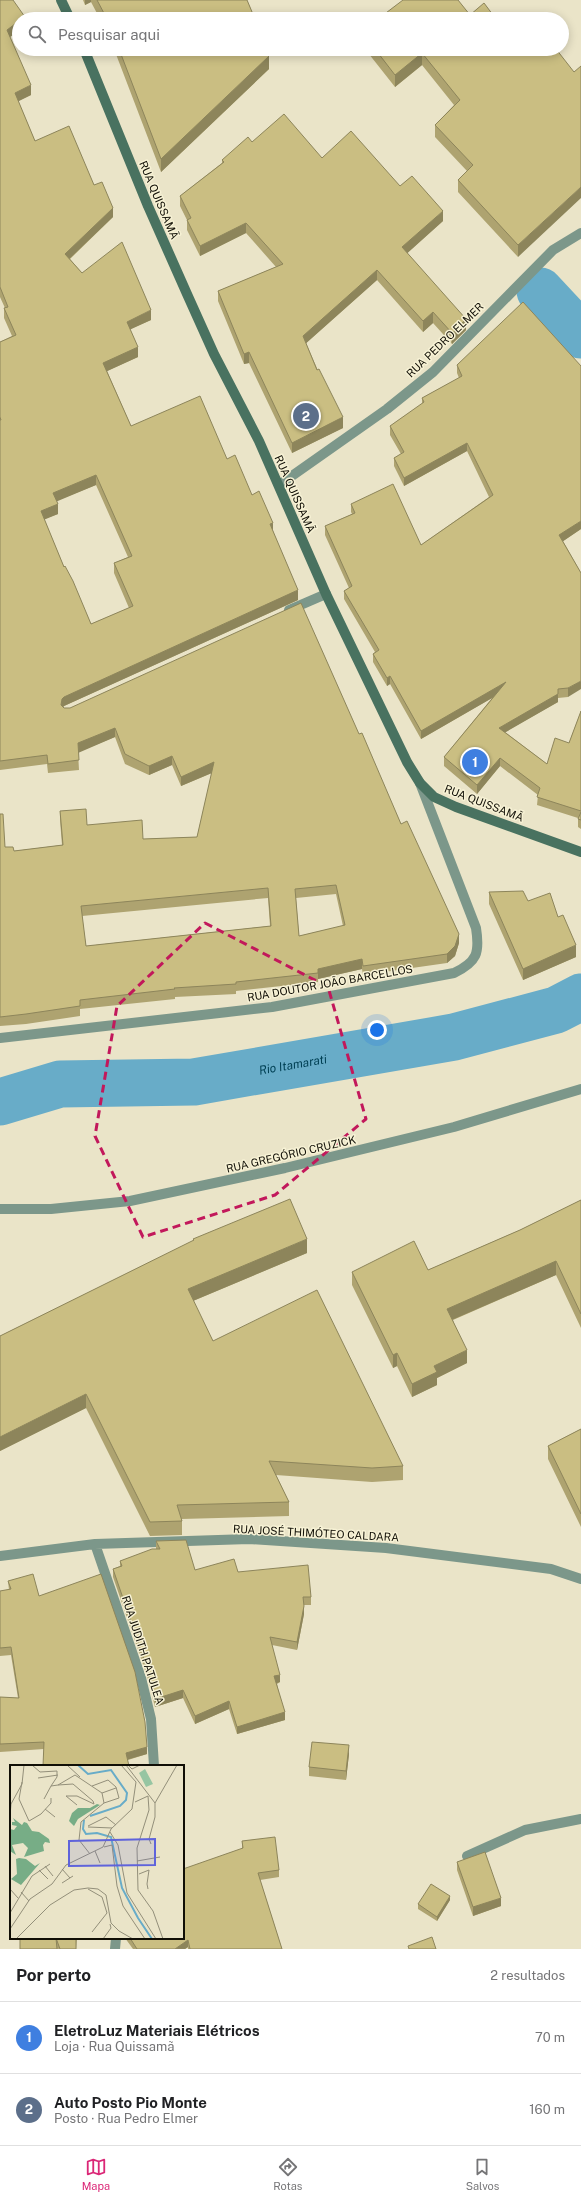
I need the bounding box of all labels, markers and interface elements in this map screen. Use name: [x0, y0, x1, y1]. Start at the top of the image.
search box: [12, 12, 569, 56]
icon: search: [26, 23, 48, 45]
text: Pesquisar aqui: [58, 26, 160, 43]
street label: RUA QUISSAMÃ: [137, 159, 181, 241]
street label: RUA PEDRO ELMER: [404, 300, 486, 380]
pin: 2: [293, 401, 319, 431]
street label: RUA QUISSAMÃ: [272, 453, 318, 535]
pin: 1: [462, 747, 488, 777]
street label: RUA QUISSAMÃ: [443, 782, 525, 824]
street label: RUA DOUTOR JOÃO BARCELLOS: [246, 963, 414, 1003]
your location: [367, 1020, 387, 1040]
water label: Rio Itamarati: [258, 1052, 328, 1078]
street label: RUA GREGÓRIO CRUZICK: [225, 1132, 357, 1175]
street label: RUA JOSÉ THIMÓTEO CALDARA: [233, 1522, 400, 1543]
street label: RUA JUDITH PATULEA: [120, 1594, 166, 1706]
inset map: [10, 1765, 184, 1939]
text: Por perto: [16, 1965, 91, 1985]
text: 2 resultados: [490, 1968, 565, 1983]
text: EletroLuz Materiais Elétricos: [54, 2022, 260, 2039]
text: 1: [26, 2030, 32, 2045]
text: 70 m: [535, 2030, 565, 2045]
text: Loja · Rua Quissamã: [54, 2039, 174, 2054]
text: Auto Posto Pio Monte: [54, 2094, 207, 2111]
text: 2: [25, 2102, 33, 2117]
text: 160 m: [529, 2102, 565, 2117]
text: Posto · Rua Pedro Elmer: [54, 2111, 198, 2126]
tab: Mapa: [82, 2156, 110, 2192]
tab: Rotas: [273, 2156, 302, 2192]
tab: Salvos: [466, 2156, 499, 2192]

